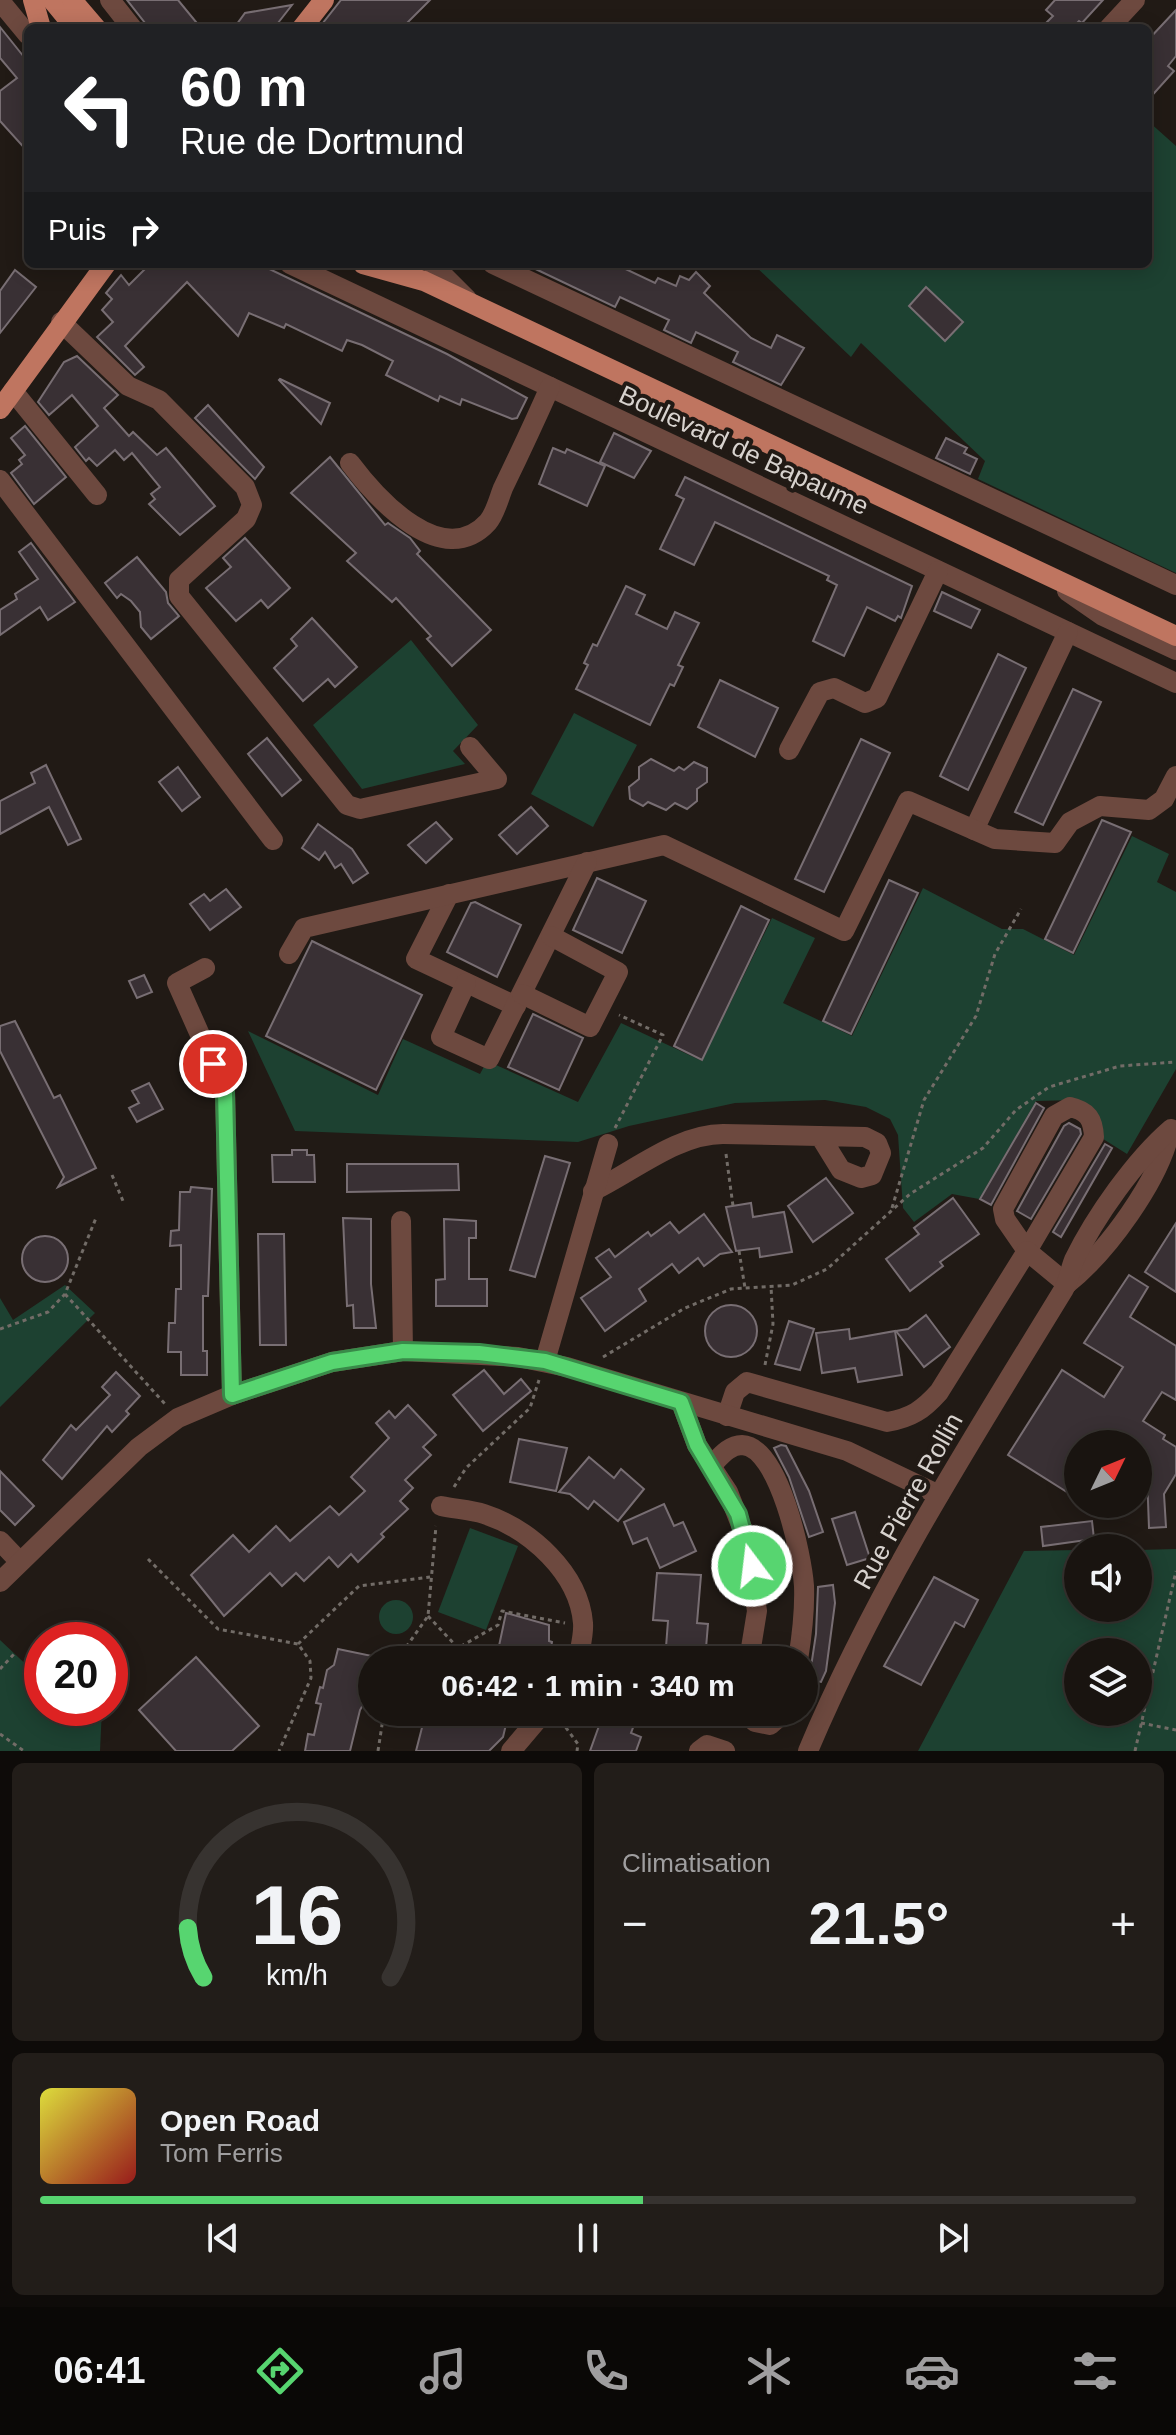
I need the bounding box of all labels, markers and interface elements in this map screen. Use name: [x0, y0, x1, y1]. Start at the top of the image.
text: 60 m: [180, 55, 308, 118]
icon: left: [48, 56, 152, 160]
text: Rue de Dortmund: [180, 121, 464, 162]
icon: right: [122, 208, 166, 252]
text: Puis: [48, 213, 106, 246]
street label: Boulevard de Bapaume: [615, 379, 873, 521]
pin: [179, 1030, 247, 1098]
icon: arrive: [191, 1042, 235, 1086]
street label: Rue Pierre Rollin: [847, 1408, 969, 1594]
north arrow: [1064, 1430, 1152, 1518]
map controls: [1064, 1430, 1152, 1726]
position arrow: [710, 1524, 794, 1608]
button: sound: [1064, 1534, 1152, 1622]
speed limit sign: 20: [24, 1622, 128, 1726]
button: layers: [1064, 1638, 1152, 1726]
text: 06:42 · 1 min · 340 m: [441, 1669, 735, 1702]
text: Climatisation: [622, 1848, 771, 1878]
text: 16: [251, 1869, 343, 1962]
text: 21.5°: [809, 1890, 949, 1957]
text: −: [622, 1899, 648, 1948]
text: +: [1110, 1899, 1136, 1948]
text: km/h: [266, 1959, 328, 1991]
text: Open Road: [160, 2104, 320, 2137]
text: Tom Ferris: [160, 2138, 283, 2168]
icon: previous: [201, 2216, 245, 2260]
icon: pause: [566, 2216, 610, 2260]
icon: next: [931, 2216, 975, 2260]
icon: directions: [252, 2343, 308, 2399]
icon: music: [415, 2343, 471, 2399]
icon: phone: [578, 2343, 634, 2399]
icon: climate: [741, 2343, 797, 2399]
icon: car: [904, 2343, 960, 2399]
icon: filters: [1067, 2343, 1123, 2399]
text: 06:41: [53, 2350, 146, 2391]

